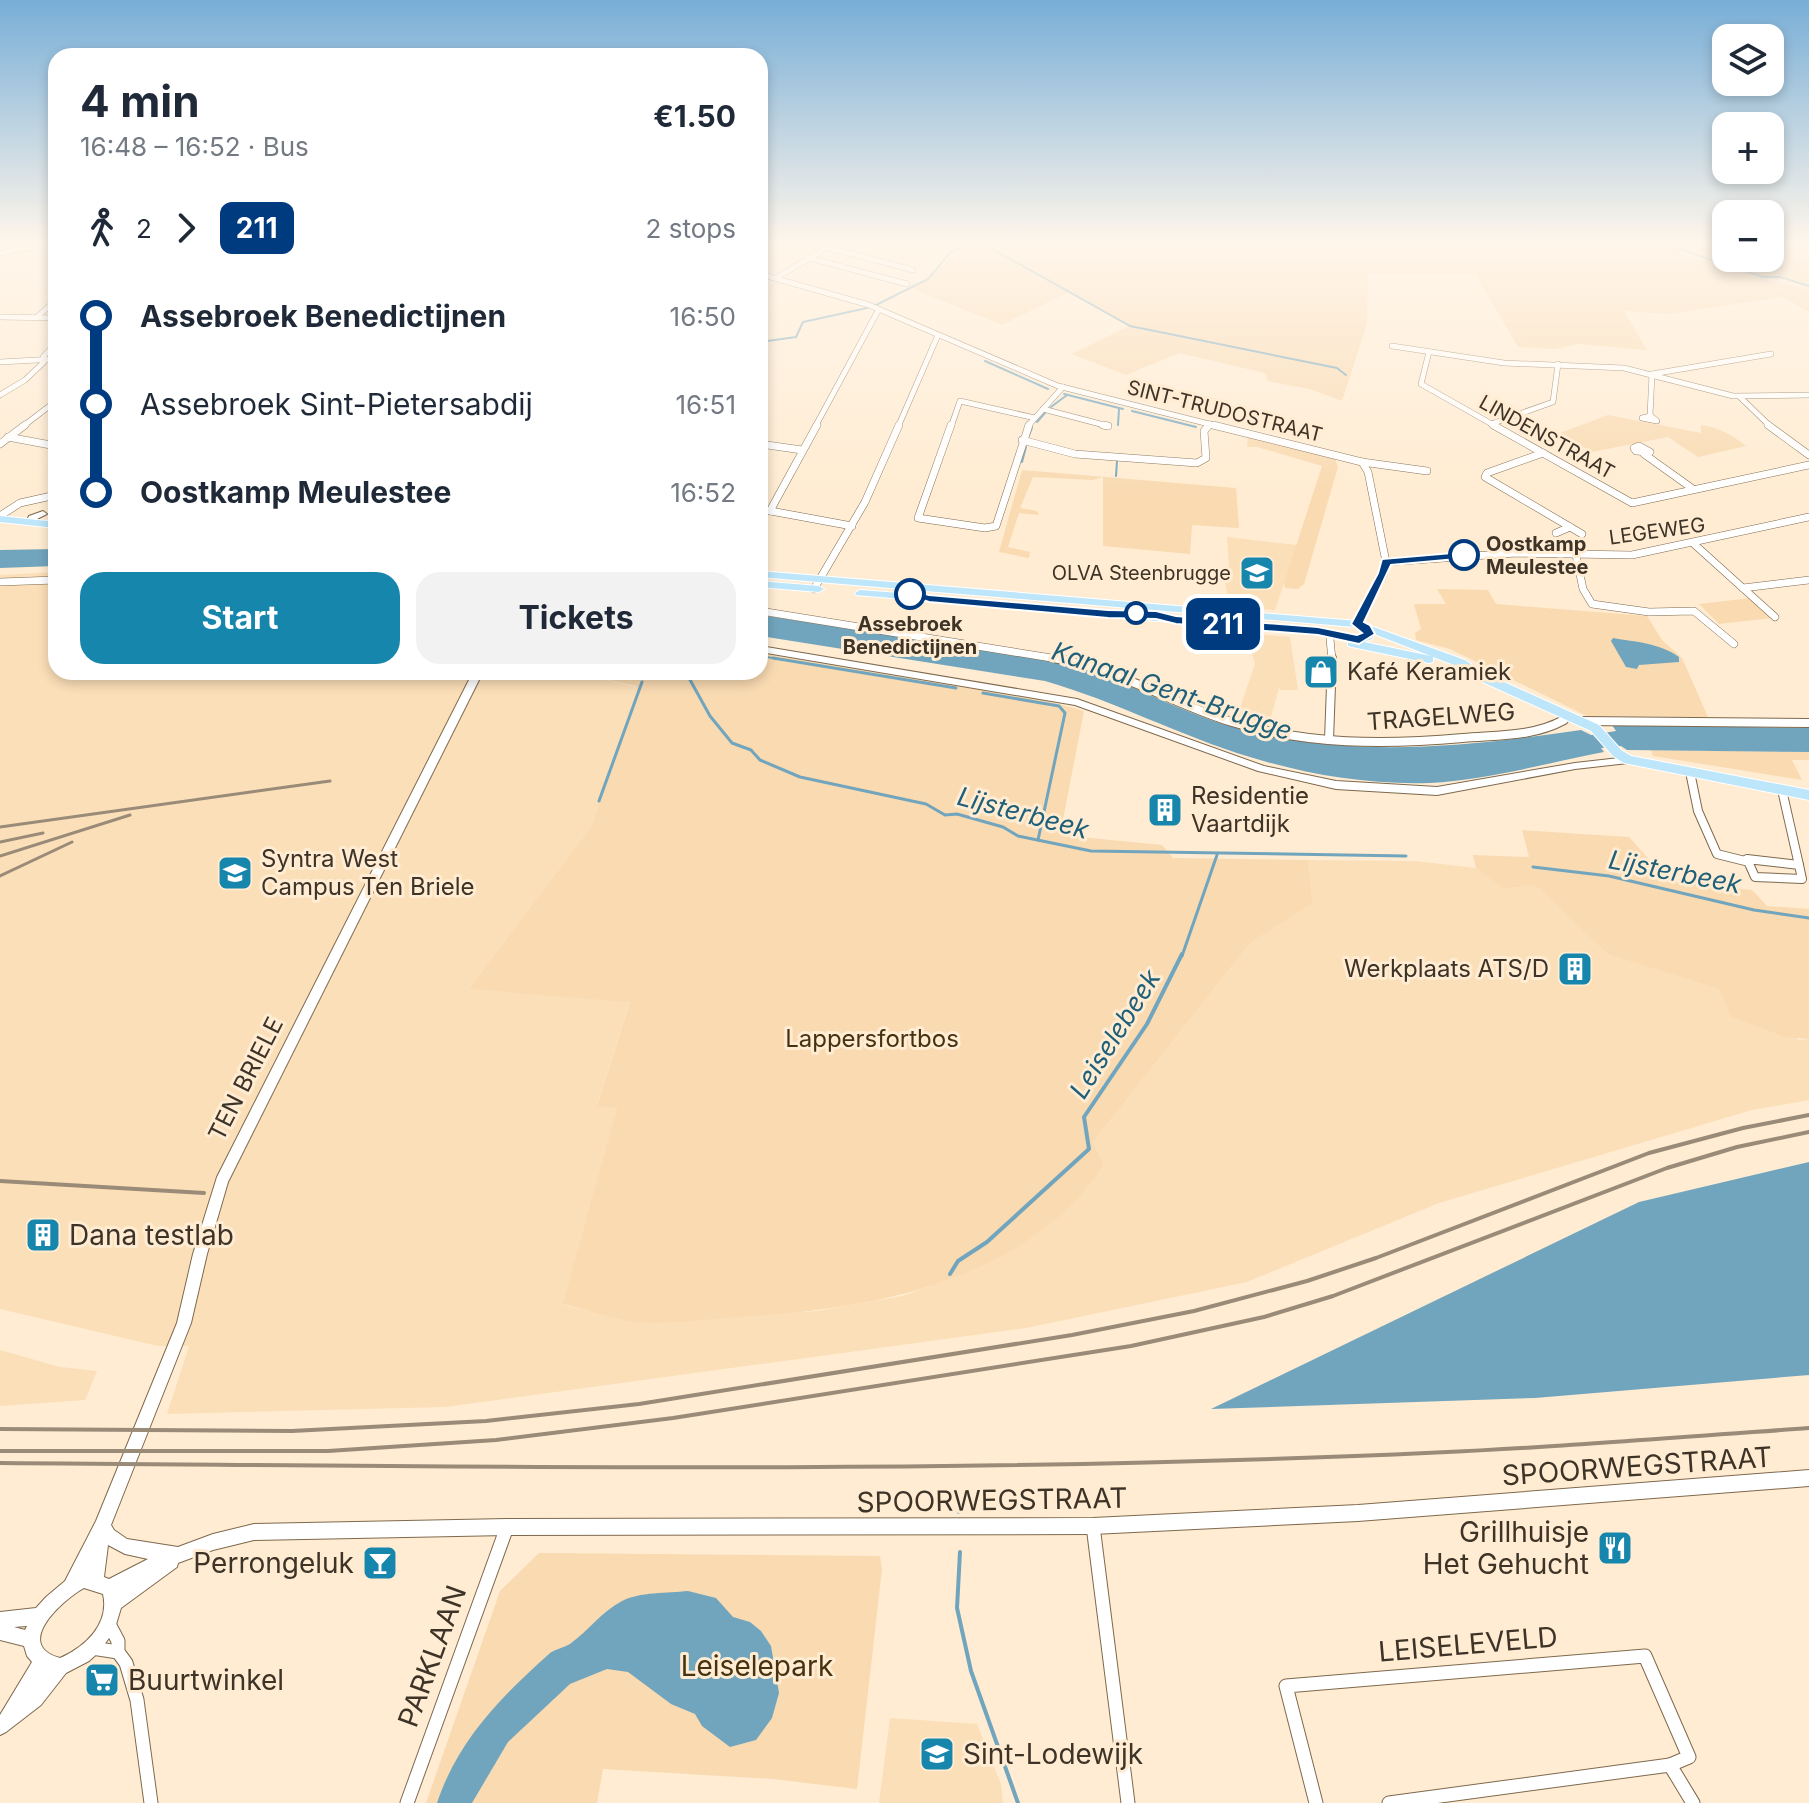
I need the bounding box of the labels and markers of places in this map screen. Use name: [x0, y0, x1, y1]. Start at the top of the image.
place label: Oostkamp Meulestee: [1486, 532, 1589, 579]
marker: Oostkamp Meulestee: [1449, 540, 1479, 570]
school or university icon: OLVA Steenbrugge: [1238, 554, 1276, 592]
place label: OLVA Steenbrugge: [1052, 561, 1231, 585]
marker: Assebroek Benedictijnen: [895, 579, 925, 609]
unlabelled marker: [1125, 602, 1147, 624]
place label: Assebroek Benedictijnen: [843, 612, 977, 659]
shop icon: Kafé Keramiek: [1302, 653, 1340, 691]
place label: Kafé Keramiek: [1347, 657, 1511, 686]
place label: Residentie Vaartdijk: [1191, 781, 1309, 838]
building icon: Residentie Vaartdijk: [1146, 791, 1184, 829]
place label: Syntra West Campus Ten Briele: [261, 844, 475, 901]
school or university icon: Syntra West Campus Ten Briele: [216, 854, 254, 892]
building icon: Werkplaats ATS/D: [1556, 950, 1594, 988]
place label: Werkplaats ATS/D: [1344, 954, 1549, 983]
building icon: Dana testlab: [24, 1216, 62, 1254]
place label: Dana testlab: [69, 1218, 234, 1252]
place label: Grillhuisje Het Gehucht: [1423, 1515, 1589, 1581]
restaurant icon: Grillhuisje Het Gehucht: [1596, 1529, 1634, 1567]
bar icon: Perrongeluk: [361, 1544, 399, 1582]
place label: Perrongeluk: [193, 1546, 354, 1580]
supermarket icon: Buurtwinkel: [83, 1661, 121, 1699]
place label: Buurtwinkel: [128, 1663, 284, 1697]
school or university icon: Sint-Lodewijk: [918, 1735, 956, 1773]
place label: Sint-Lodewijk: [963, 1737, 1143, 1771]

